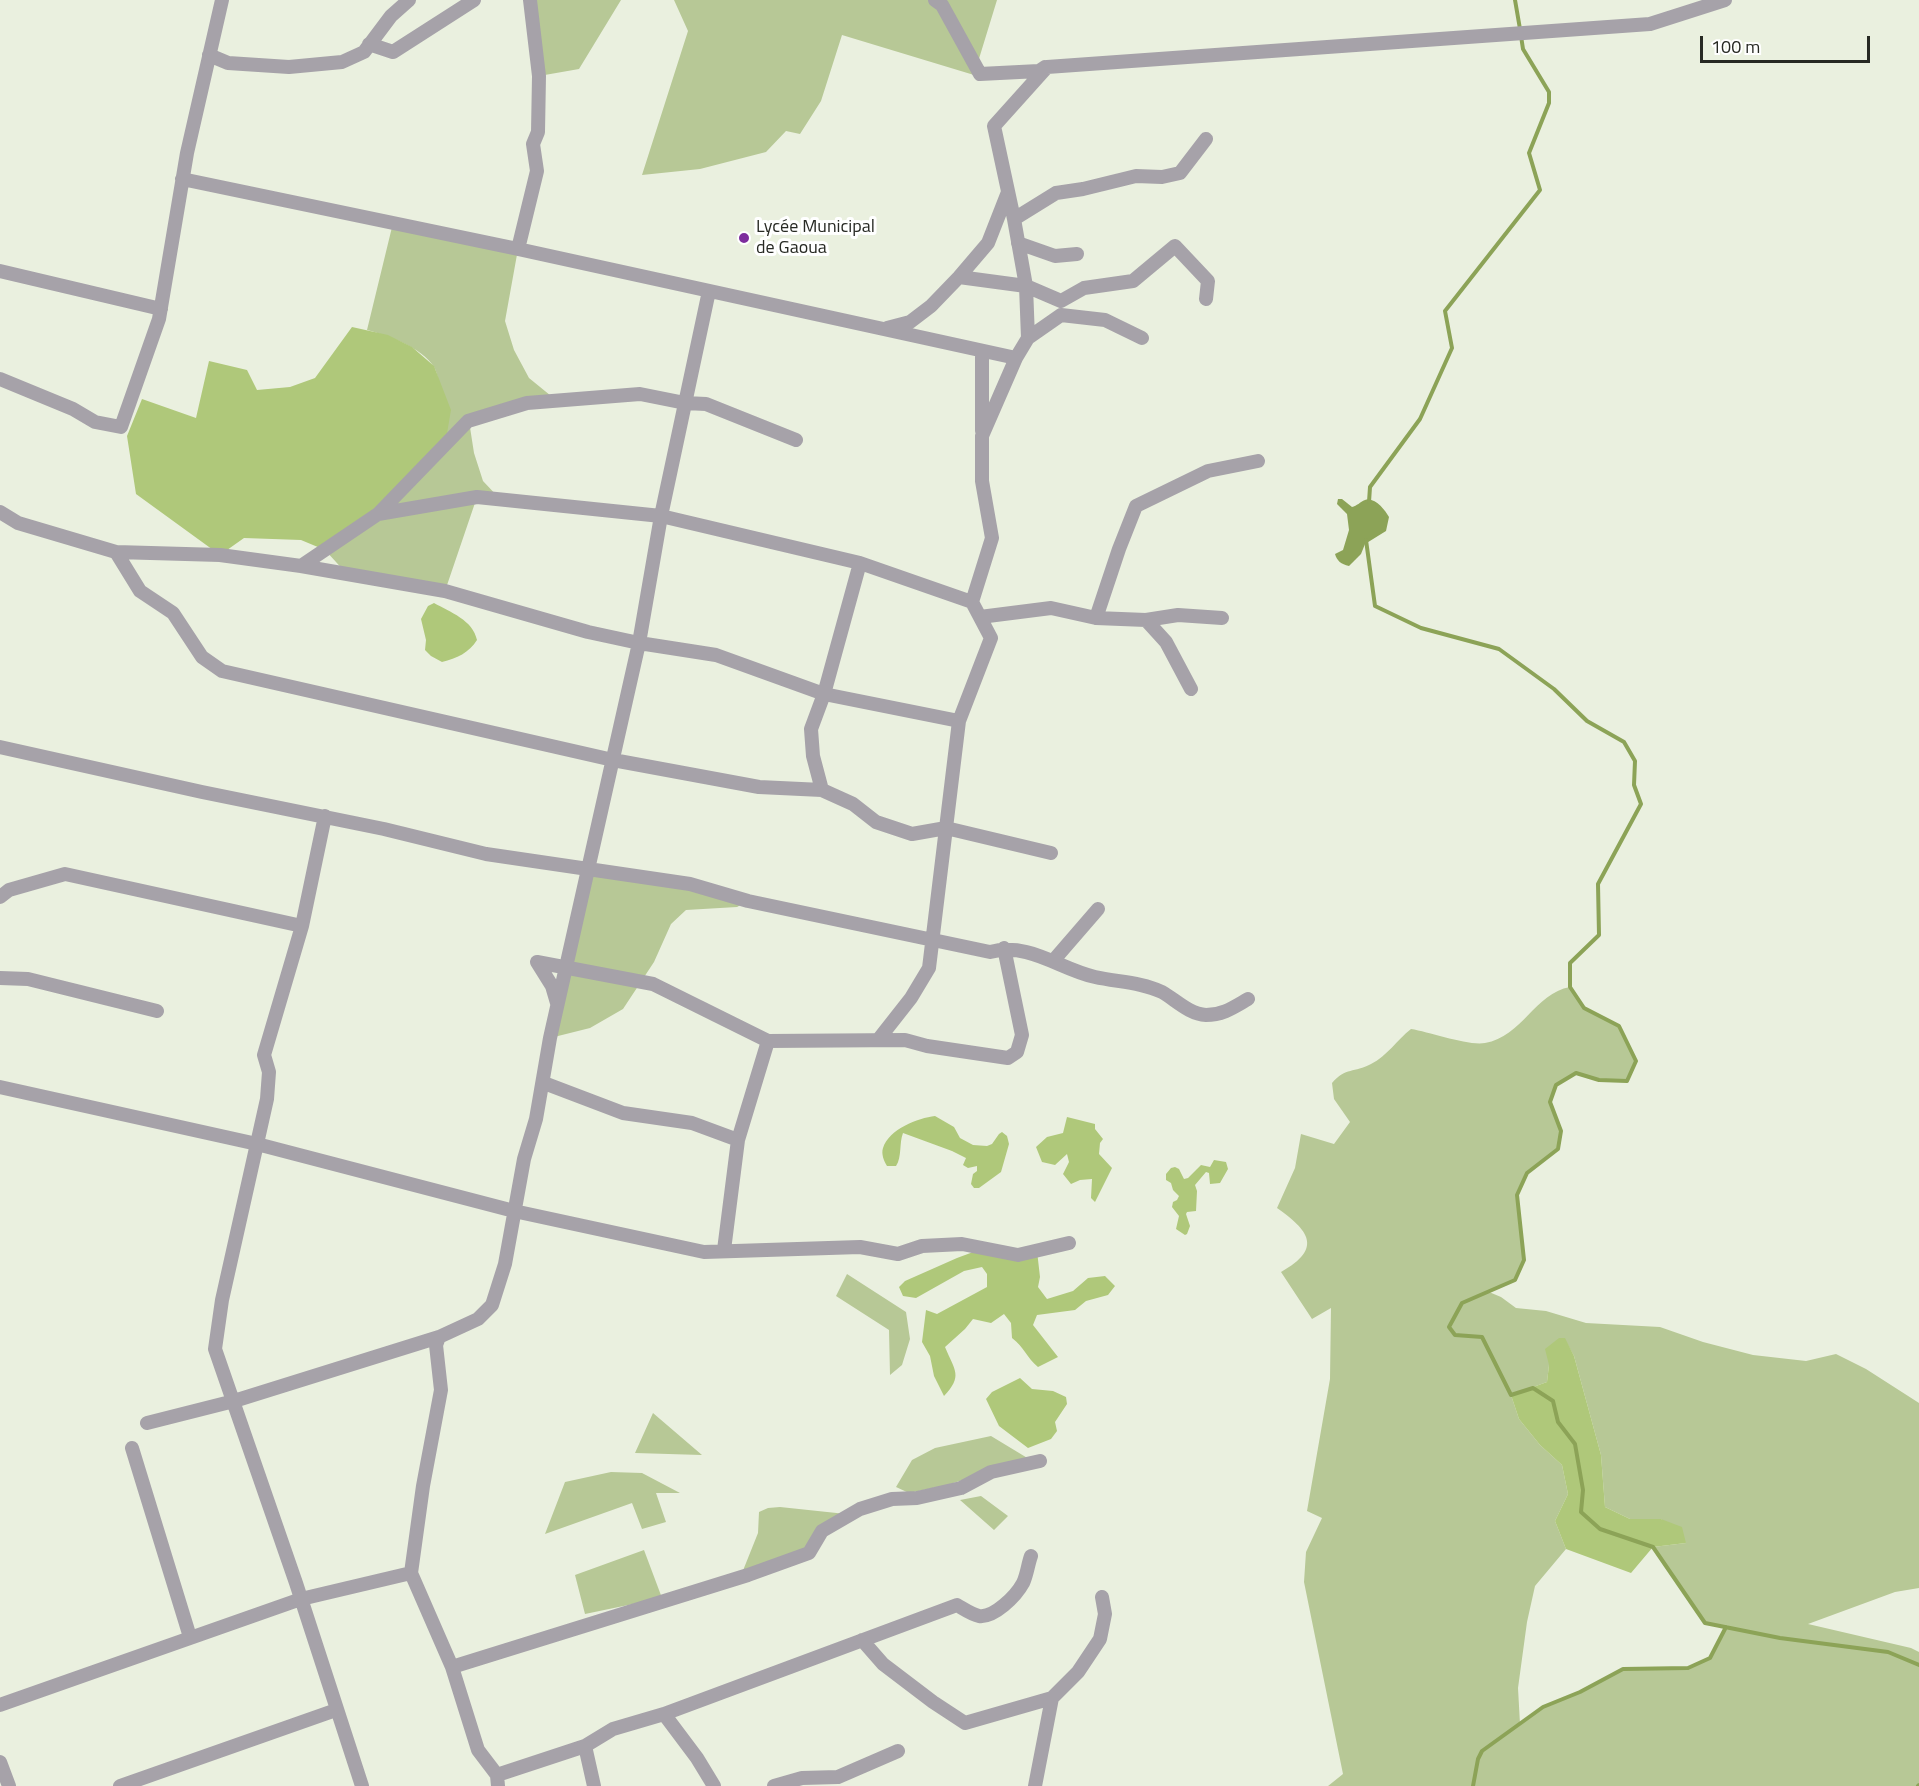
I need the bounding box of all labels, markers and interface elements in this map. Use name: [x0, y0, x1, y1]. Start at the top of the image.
scale bar: [1703, 24, 1872, 62]
text: 100 m: [1711, 33, 1760, 60]
place label: Lycée Municipal de Gaoua: [756, 217, 875, 260]
marker: Lycée Municipal de Gaoua: [737, 231, 751, 245]

